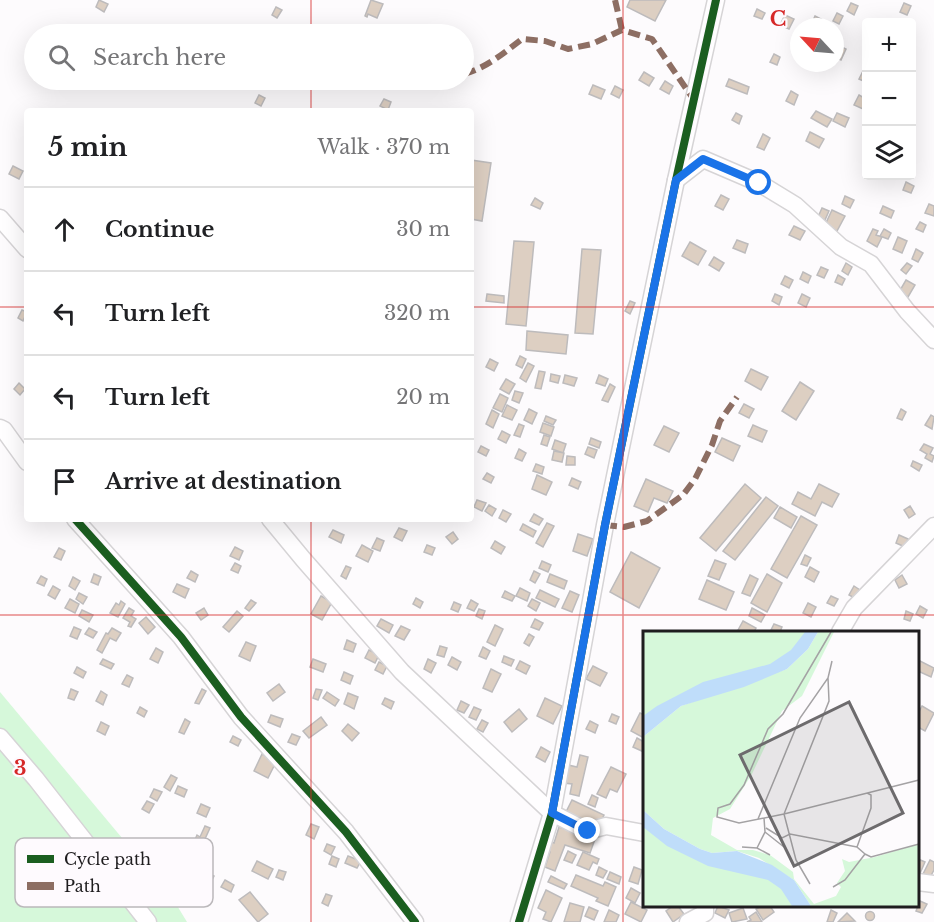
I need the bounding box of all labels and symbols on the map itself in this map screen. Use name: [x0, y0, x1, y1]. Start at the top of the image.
text: C: [770, 7, 786, 31]
north arrow: [790, 18, 844, 72]
route start: [745, 169, 771, 195]
inset map: [643, 631, 919, 907]
text: 3: [14, 756, 26, 780]
route end: [574, 817, 600, 843]
legend: [15, 838, 213, 907]
text: Cycle path: [64, 849, 151, 869]
text: Path: [64, 876, 101, 896]

